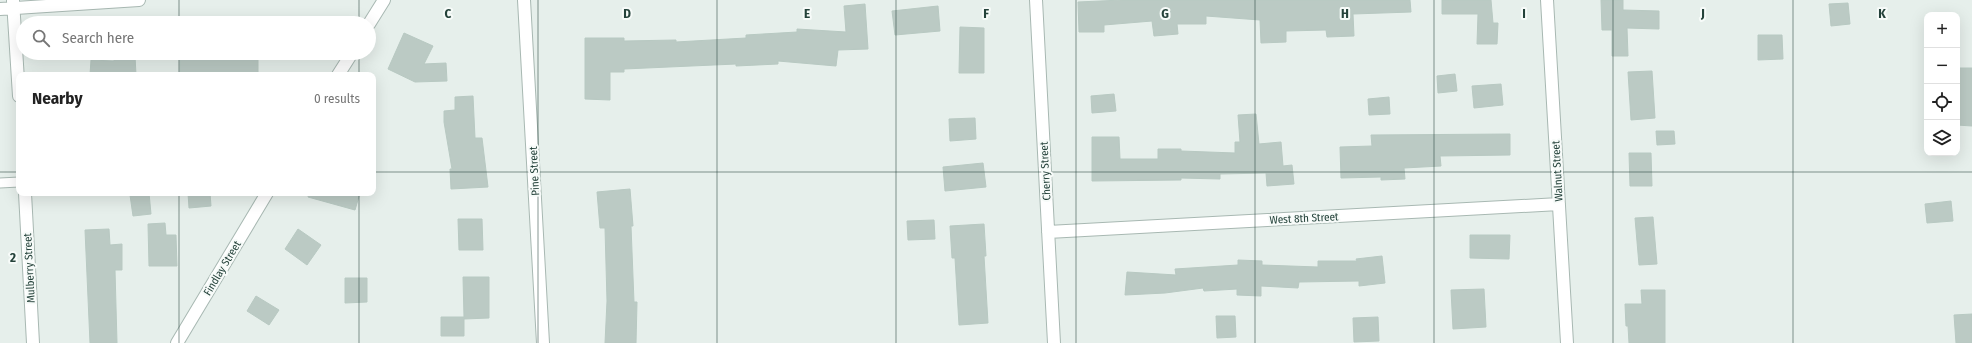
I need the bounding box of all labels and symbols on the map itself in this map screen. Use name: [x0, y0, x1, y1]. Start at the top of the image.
text: C: [445, 6, 452, 21]
text: D: [623, 6, 631, 21]
text: E: [804, 6, 810, 21]
text: F: [983, 6, 989, 21]
text: G: [1161, 6, 1169, 21]
text: H: [1341, 6, 1349, 21]
text: I: [1522, 6, 1526, 21]
text: J: [1700, 6, 1705, 21]
text: K: [1878, 6, 1886, 21]
street label: Walnut Street: [1549, 140, 1566, 202]
street label: Cherry Street: [1037, 141, 1054, 201]
street label: Pine Street: [527, 146, 542, 196]
street label: West 8th Street: [1269, 210, 1339, 227]
street label: Mulberry Street: [21, 232, 38, 303]
street label: Findlay Street: [201, 238, 244, 298]
text: 2: [9, 250, 16, 265]

